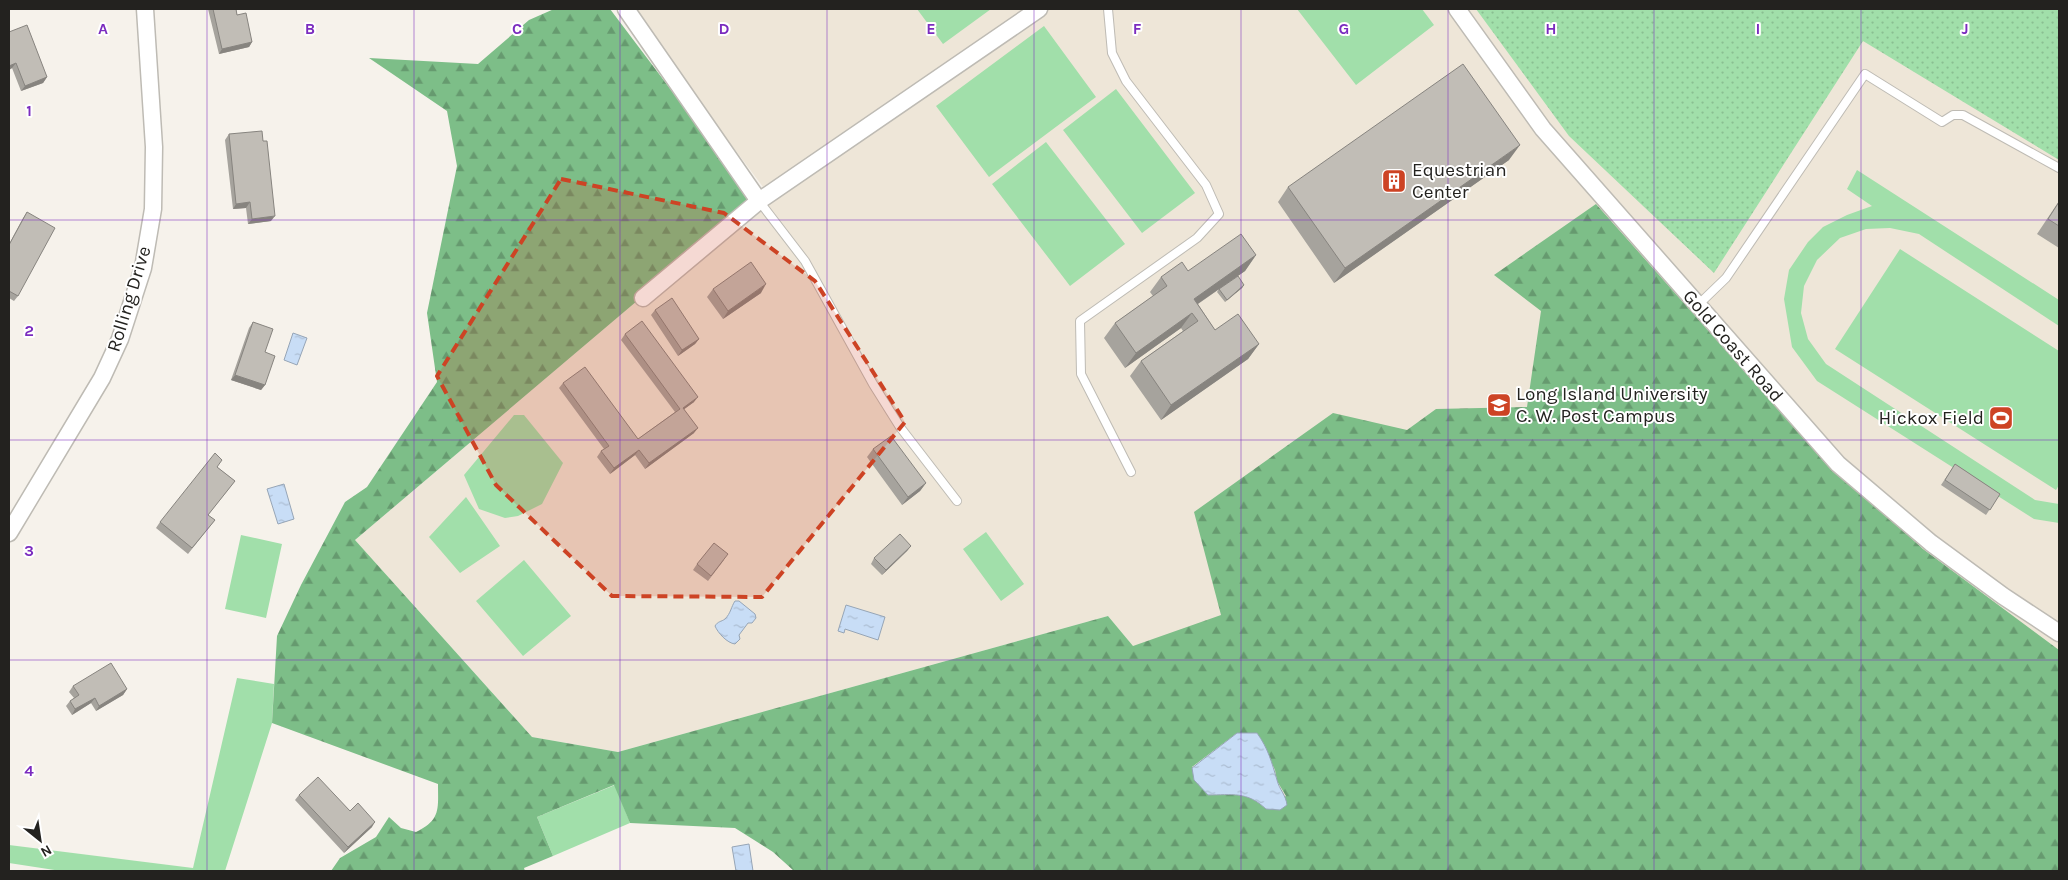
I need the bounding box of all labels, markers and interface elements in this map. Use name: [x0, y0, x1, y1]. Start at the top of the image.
text: A: [98, 19, 108, 38]
text: B: [305, 19, 315, 38]
text: C: [512, 19, 522, 38]
text: D: [719, 19, 730, 38]
text: E: [926, 19, 936, 38]
text: F: [1133, 19, 1142, 38]
text: G: [1339, 19, 1349, 38]
text: H: [1545, 19, 1557, 38]
text: I: [1756, 19, 1760, 38]
text: J: [1961, 19, 1969, 38]
text: 1: [26, 101, 32, 120]
place label: Equestrian Center: [1412, 159, 1507, 203]
building icon: Equestrian Center: [1381, 168, 1407, 194]
street label: Rolling Drive: [102, 243, 156, 355]
street label: Gold Coast Road: [1678, 285, 1788, 407]
text: 2: [24, 321, 34, 340]
place label: Long Island University C. W. Post Campus: [1516, 383, 1708, 427]
school or university icon: Long Island University C. W. Post Campus: [1486, 392, 1512, 418]
sports icon: Hickox Field: [1988, 405, 2014, 431]
place label: Hickox Field: [1879, 407, 1984, 429]
text: 3: [24, 541, 34, 560]
text: 4: [24, 761, 34, 780]
north arrow: [15, 815, 65, 865]
text: N: [38, 841, 55, 861]

